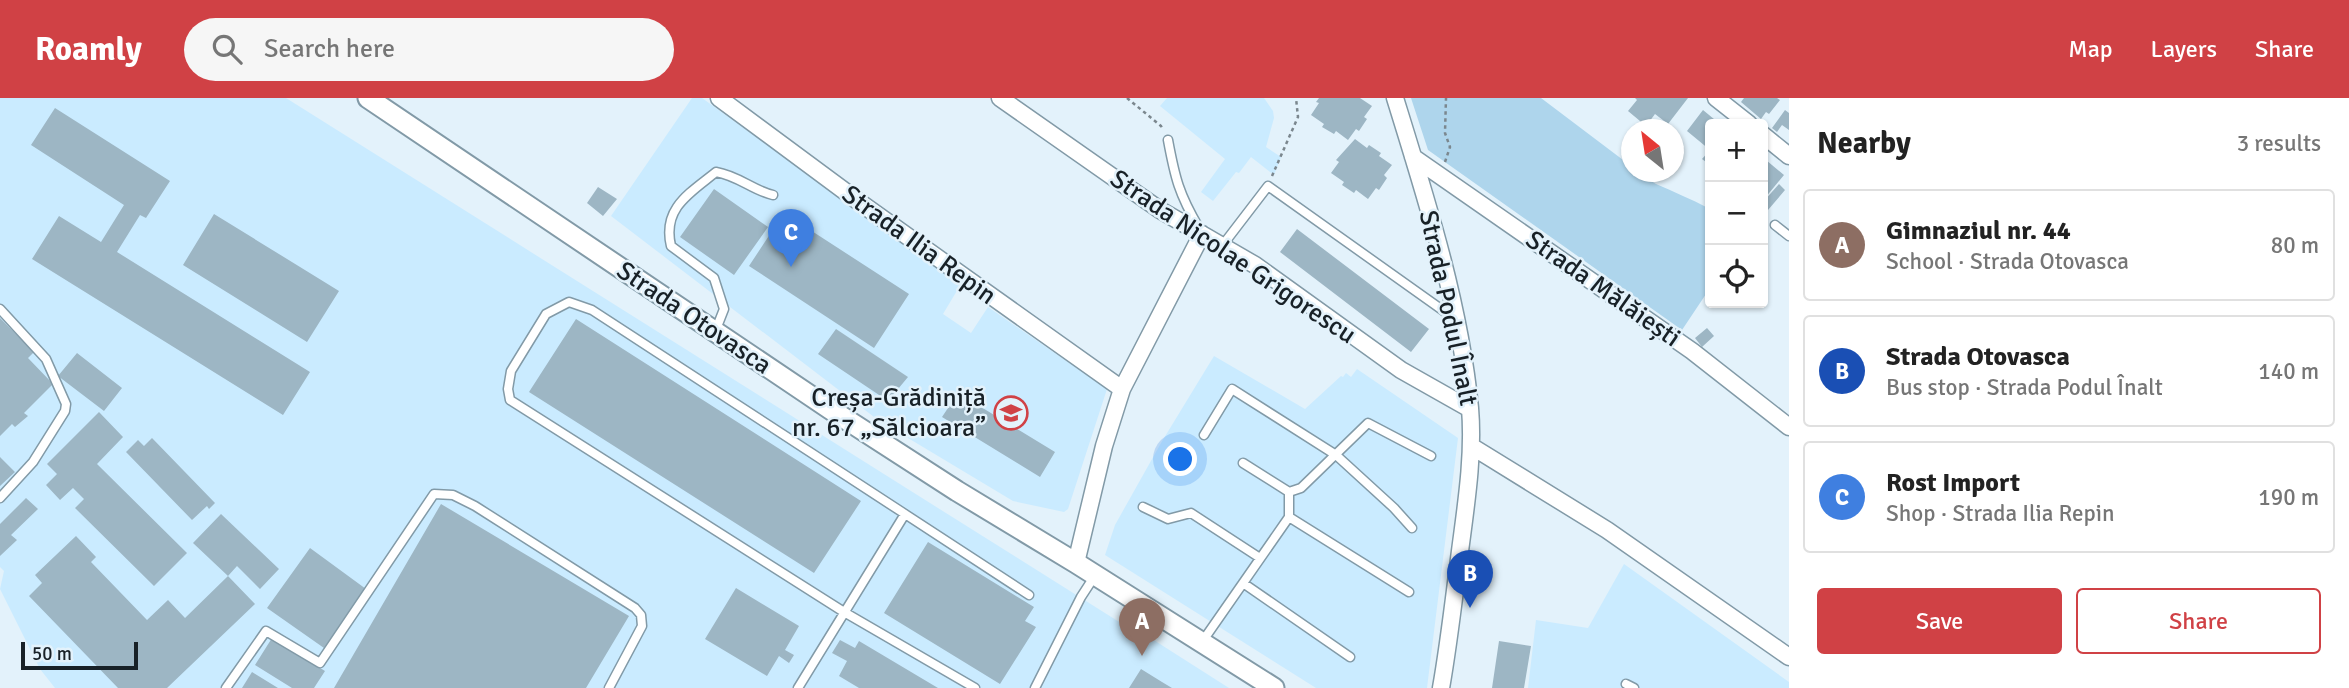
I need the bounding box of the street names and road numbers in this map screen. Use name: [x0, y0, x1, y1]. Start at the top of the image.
street label: Strada Nicolae Grigorescu: [1104, 163, 1362, 351]
street label: Strada Ilia Repin: [836, 178, 1002, 312]
street label: Strada Podul Înalt: [1412, 207, 1484, 409]
street label: Strada Mălăiești: [1519, 224, 1687, 354]
street label: Strada Otovasca: [611, 254, 777, 382]

